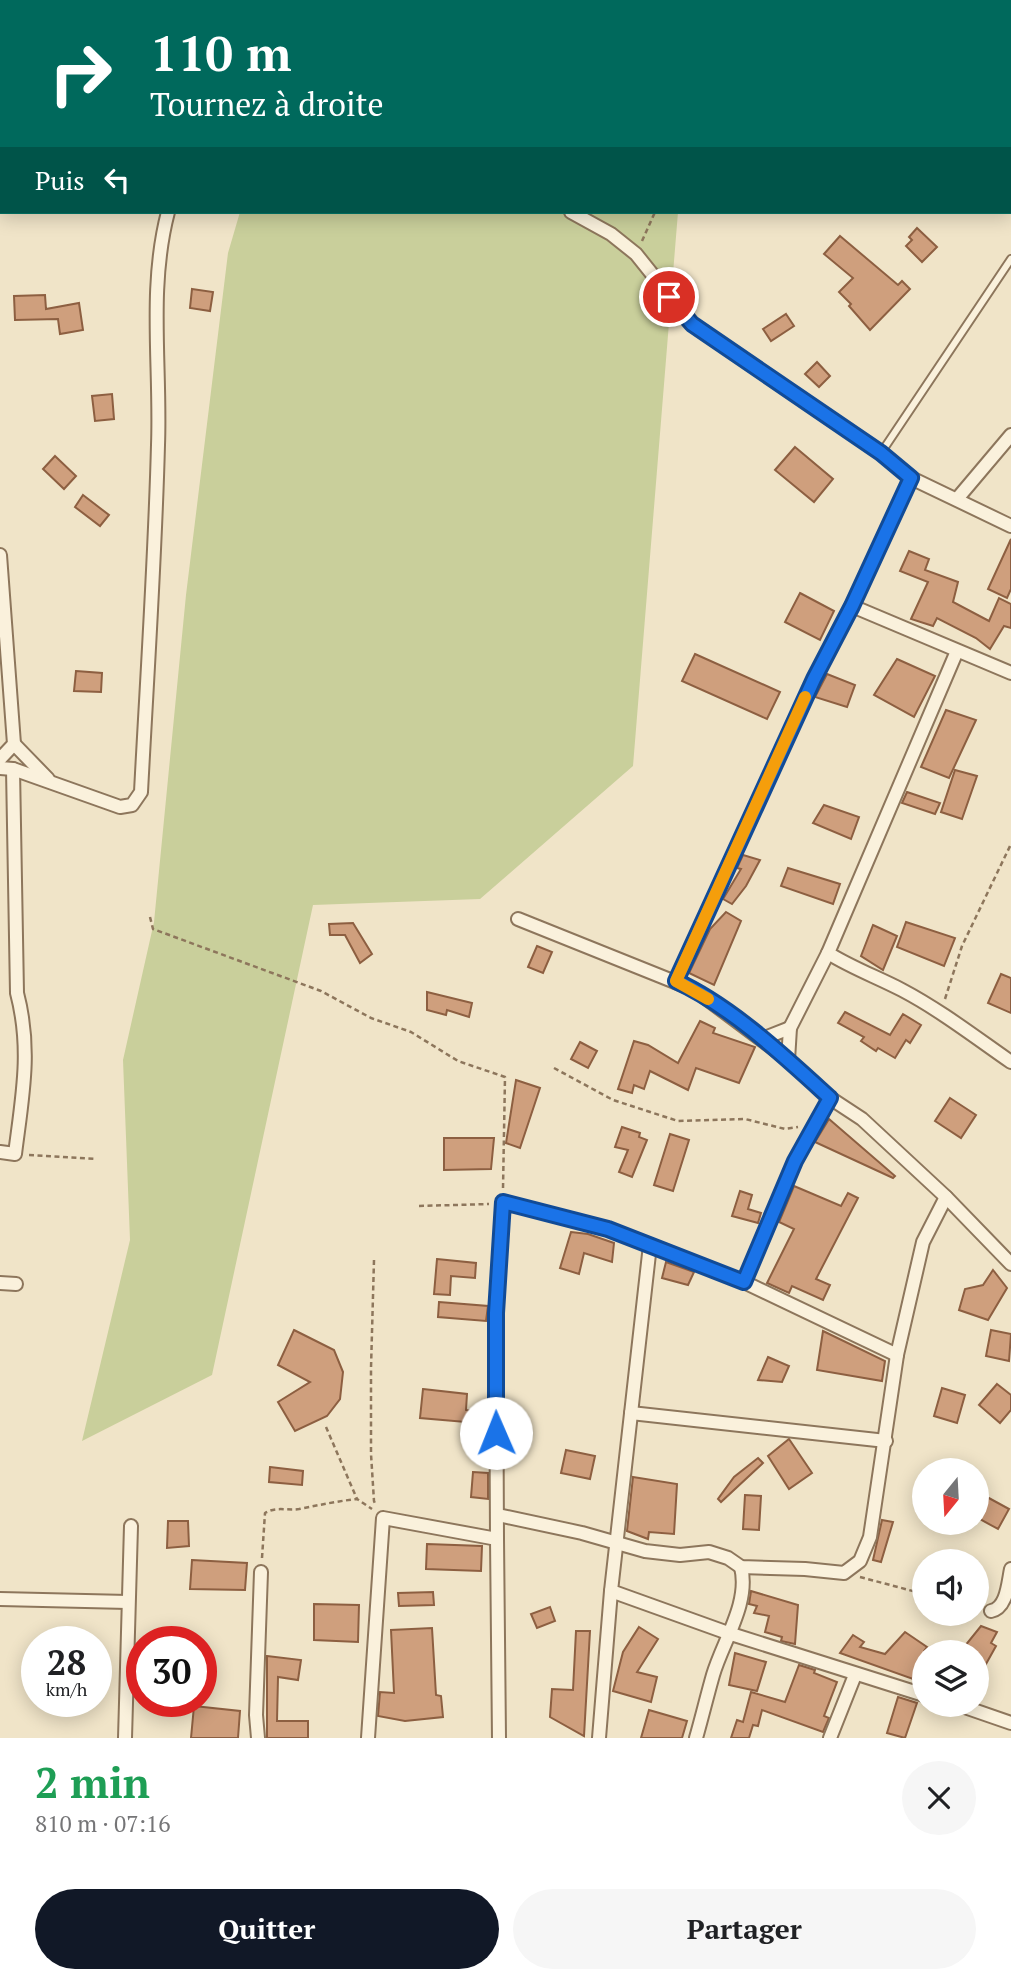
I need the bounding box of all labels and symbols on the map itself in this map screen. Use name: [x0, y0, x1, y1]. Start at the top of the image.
pin: [639, 267, 699, 327]
position arrow: [459, 1396, 533, 1470]
north arrow: [912, 1458, 989, 1535]
speed limit sign: 30: [126, 1626, 217, 1717]

